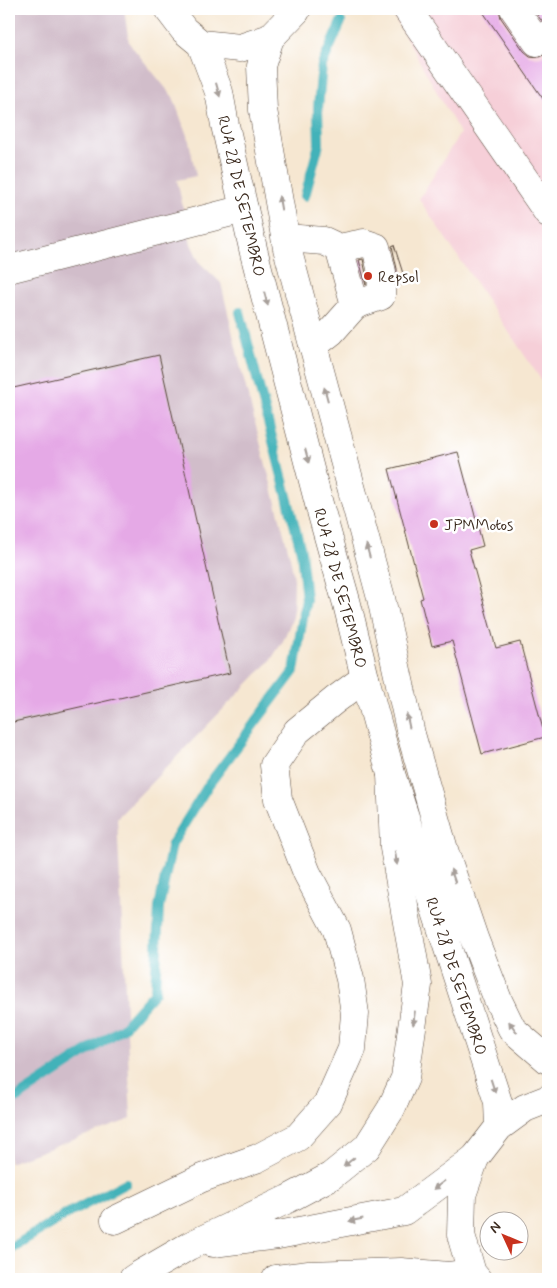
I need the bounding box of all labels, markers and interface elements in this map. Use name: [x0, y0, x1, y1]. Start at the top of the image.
one-way arrow: [214, 82, 222, 97]
street label: RUA 28 DE SETEMBRO: [212, 114, 269, 279]
one-way arrow: [275, 194, 283, 210]
place label: Repsol: [378, 267, 419, 288]
marker: Repsol: [362, 270, 374, 282]
one-way arrow: [262, 292, 270, 307]
one-way arrow: [322, 387, 330, 402]
one-way arrow: [303, 449, 311, 464]
street label: RUA 28 DE SETEMBRO: [308, 506, 371, 671]
place label: JPMMotos: [444, 515, 513, 536]
marker: JPMMotos: [428, 518, 440, 530]
one-way arrow: [364, 544, 372, 559]
one-way arrow: [404, 713, 412, 728]
one-way arrow: [393, 850, 401, 866]
one-way arrow: [449, 869, 457, 884]
street label: RUA 28 DE SETEMBRO: [420, 895, 491, 1058]
one-way arrow: [410, 1010, 418, 1026]
one-way arrow: [508, 1020, 518, 1034]
one-way arrow: [489, 1079, 497, 1094]
one-way arrow: [343, 1156, 356, 1167]
one-way arrow: [433, 1179, 446, 1190]
north arrow: [480, 1210, 530, 1260]
one-way arrow: [347, 1217, 363, 1225]
text: N: [486, 1218, 505, 1237]

